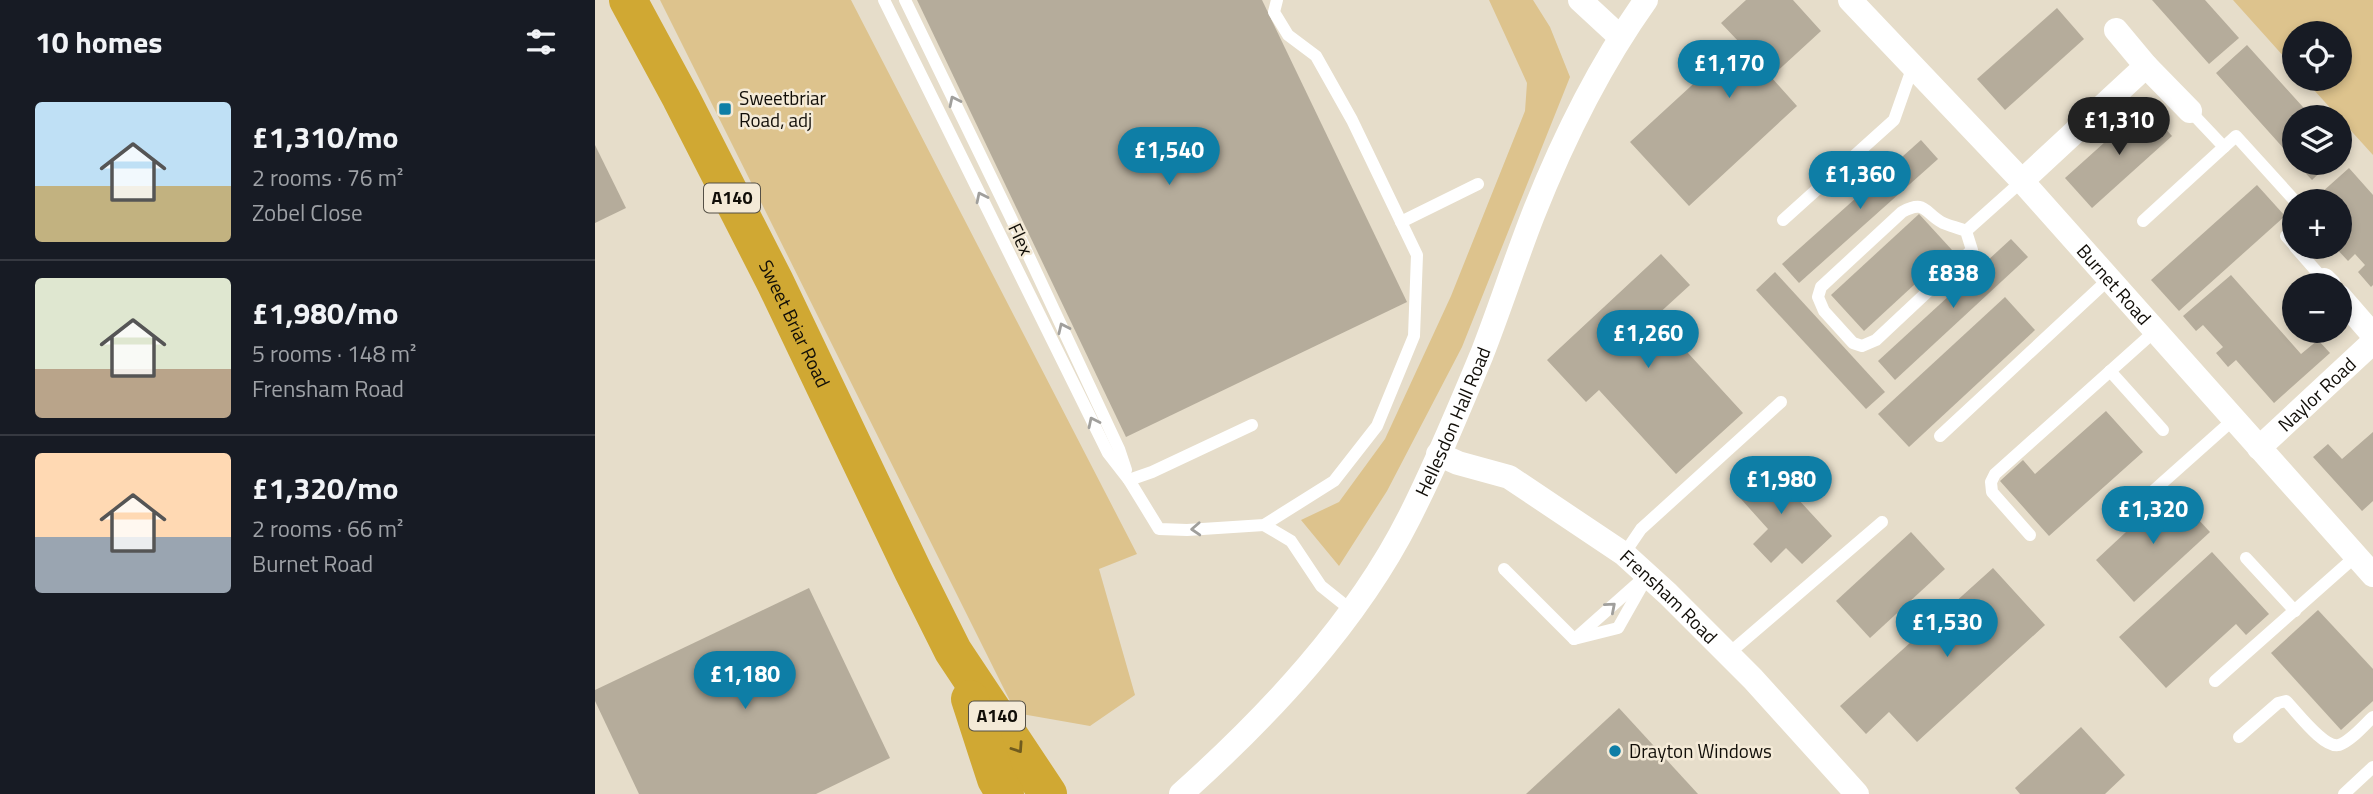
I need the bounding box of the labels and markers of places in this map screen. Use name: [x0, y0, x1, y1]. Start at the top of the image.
pin: £1,170: [1672, 41, 1786, 100]
place label: Sweetbriar Road, adj: [739, 83, 827, 134]
pin: £1,310: [2062, 97, 2176, 157]
marker: Sweetbriar Road, adj: [717, 101, 733, 117]
pin: £1,540: [1112, 128, 1226, 187]
pin: £1,360: [1803, 152, 1917, 211]
pin: £838: [1912, 250, 1994, 310]
pin: £1,260: [1591, 310, 1705, 370]
pin: £1,980: [1724, 456, 1838, 516]
pin: £1,320: [2096, 486, 2210, 546]
pin: £1,530: [1890, 600, 2004, 659]
pin: £1,180: [688, 652, 802, 711]
place label: Drayton Windows: [1629, 736, 1772, 765]
marker: Drayton Windows: [1607, 743, 1623, 759]

